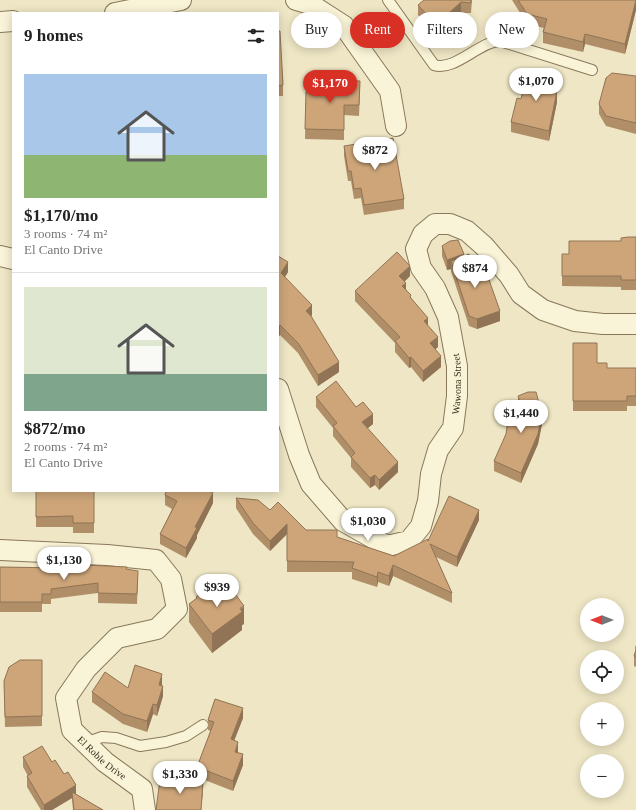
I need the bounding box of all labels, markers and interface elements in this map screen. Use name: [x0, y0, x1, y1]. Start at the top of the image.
chip: Buy: [291, 12, 342, 48]
chip: Rent: [350, 12, 405, 48]
chip: Filters: [413, 12, 477, 48]
chip: New: [485, 12, 539, 48]
icon: filters: [245, 25, 267, 47]
text: 9 homes: [24, 26, 83, 45]
pin: $1,070: [503, 68, 569, 102]
pin: $1,170: [297, 70, 363, 104]
text: $1,070: [518, 73, 554, 88]
text: $1,170: [312, 75, 348, 90]
icon: home: [110, 100, 182, 172]
pin: $872: [351, 137, 399, 171]
text: $872: [362, 142, 388, 157]
text: $1,170/mo: [24, 206, 98, 225]
text: 3 rooms · 74 m²: [24, 226, 107, 241]
text: El Canto Drive: [24, 242, 103, 257]
pin: $874: [451, 255, 499, 289]
text: $874: [462, 260, 488, 275]
icon: home: [110, 313, 182, 385]
street label: Wawona Street: [449, 353, 463, 415]
pin: $1,440: [488, 400, 554, 434]
text: $1,440: [503, 405, 539, 420]
text: $872/mo: [24, 419, 85, 438]
text: 2 rooms · 74 m²: [24, 439, 107, 454]
text: El Canto Drive: [24, 455, 103, 470]
pin: $1,030: [335, 508, 401, 542]
text: $1,030: [350, 513, 386, 528]
pin: $1,130: [31, 547, 97, 581]
text: $1,130: [46, 552, 82, 567]
pin: $939: [193, 574, 241, 608]
text: $939: [204, 579, 230, 594]
north arrow: [580, 598, 624, 642]
map controls: [580, 598, 624, 798]
button: locate: [580, 650, 624, 694]
button: +: [580, 702, 624, 746]
street label: El Roble Drive: [76, 733, 129, 782]
button: −: [580, 754, 624, 798]
pin: $1,330: [147, 761, 213, 795]
text: $1,330: [162, 766, 198, 781]

